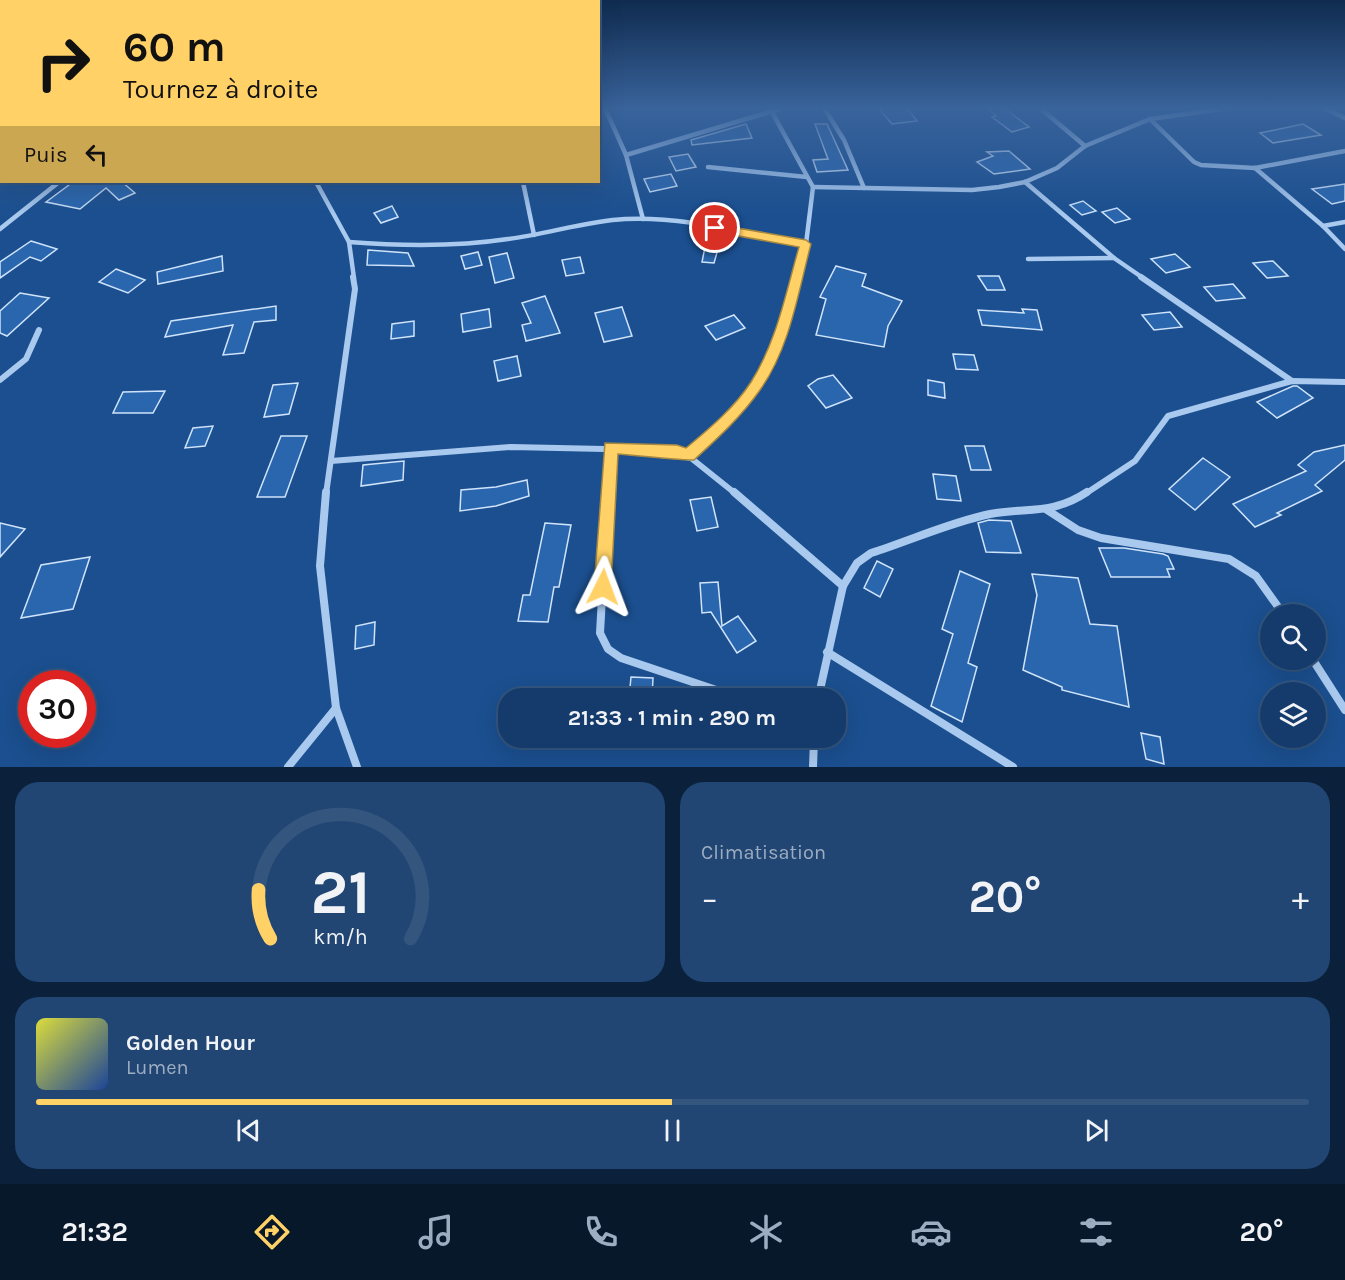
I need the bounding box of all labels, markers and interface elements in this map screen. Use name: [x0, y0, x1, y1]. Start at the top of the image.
text: 60 m: [123, 22, 226, 72]
icon: right: [24, 24, 102, 102]
text: Tournez à droite: [123, 73, 318, 105]
icon: left: [80, 138, 113, 171]
text: Puis: [24, 142, 68, 168]
pin: [689, 202, 740, 253]
icon: arrive: [698, 211, 731, 244]
position arrow: [571, 555, 635, 619]
map controls: [1260, 604, 1326, 748]
button: search: [1260, 604, 1326, 670]
speed limit sign: 30: [18, 670, 96, 748]
button: layers: [1260, 682, 1326, 748]
text: 21:33 · 1 min · 290 m: [568, 705, 776, 731]
text: Climatisation: [701, 841, 826, 864]
text: 21: [310, 856, 370, 929]
text: 20°: [968, 871, 1042, 923]
text: −: [701, 879, 718, 917]
text: +: [1292, 879, 1309, 917]
text: km/h: [313, 924, 367, 949]
text: Golden Hour: [126, 1030, 255, 1056]
text: Lumen: [126, 1056, 189, 1079]
icon: previous: [232, 1114, 265, 1147]
icon: pause: [656, 1114, 689, 1147]
icon: next: [1080, 1114, 1113, 1147]
icon: directions: [251, 1211, 293, 1253]
icon: music: [415, 1211, 457, 1253]
icon: phone: [580, 1211, 622, 1253]
icon: climate: [745, 1211, 787, 1253]
icon: car: [910, 1211, 952, 1253]
icon: filters: [1075, 1211, 1117, 1253]
text: 21:32: [61, 1216, 128, 1248]
text: 20°: [1240, 1216, 1283, 1248]

